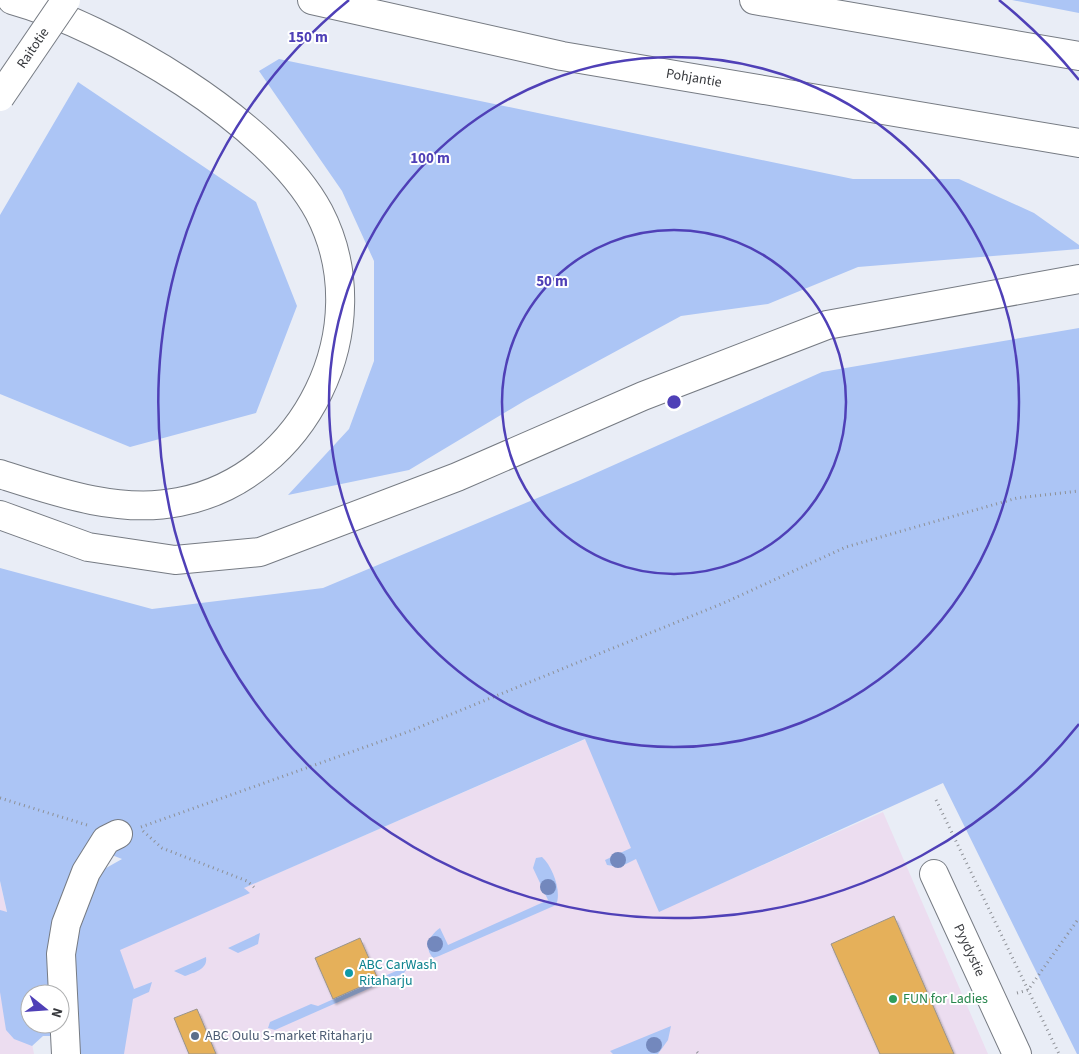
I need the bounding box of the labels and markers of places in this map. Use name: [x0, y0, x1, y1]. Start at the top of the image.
centre of rings: [665, 393, 683, 411]
place label: ABC CarWash Ritaharju: [359, 955, 437, 991]
marker: ABC CarWash Ritaharju: [343, 967, 355, 979]
place label: FUN for Ladies: [903, 989, 988, 1009]
marker: FUN for Ladies: [887, 993, 899, 1005]
place label: ABC Oulu S-market Ritaharju: [205, 1026, 373, 1046]
marker: ABC Oulu S-market Ritaharju: [189, 1030, 201, 1042]

